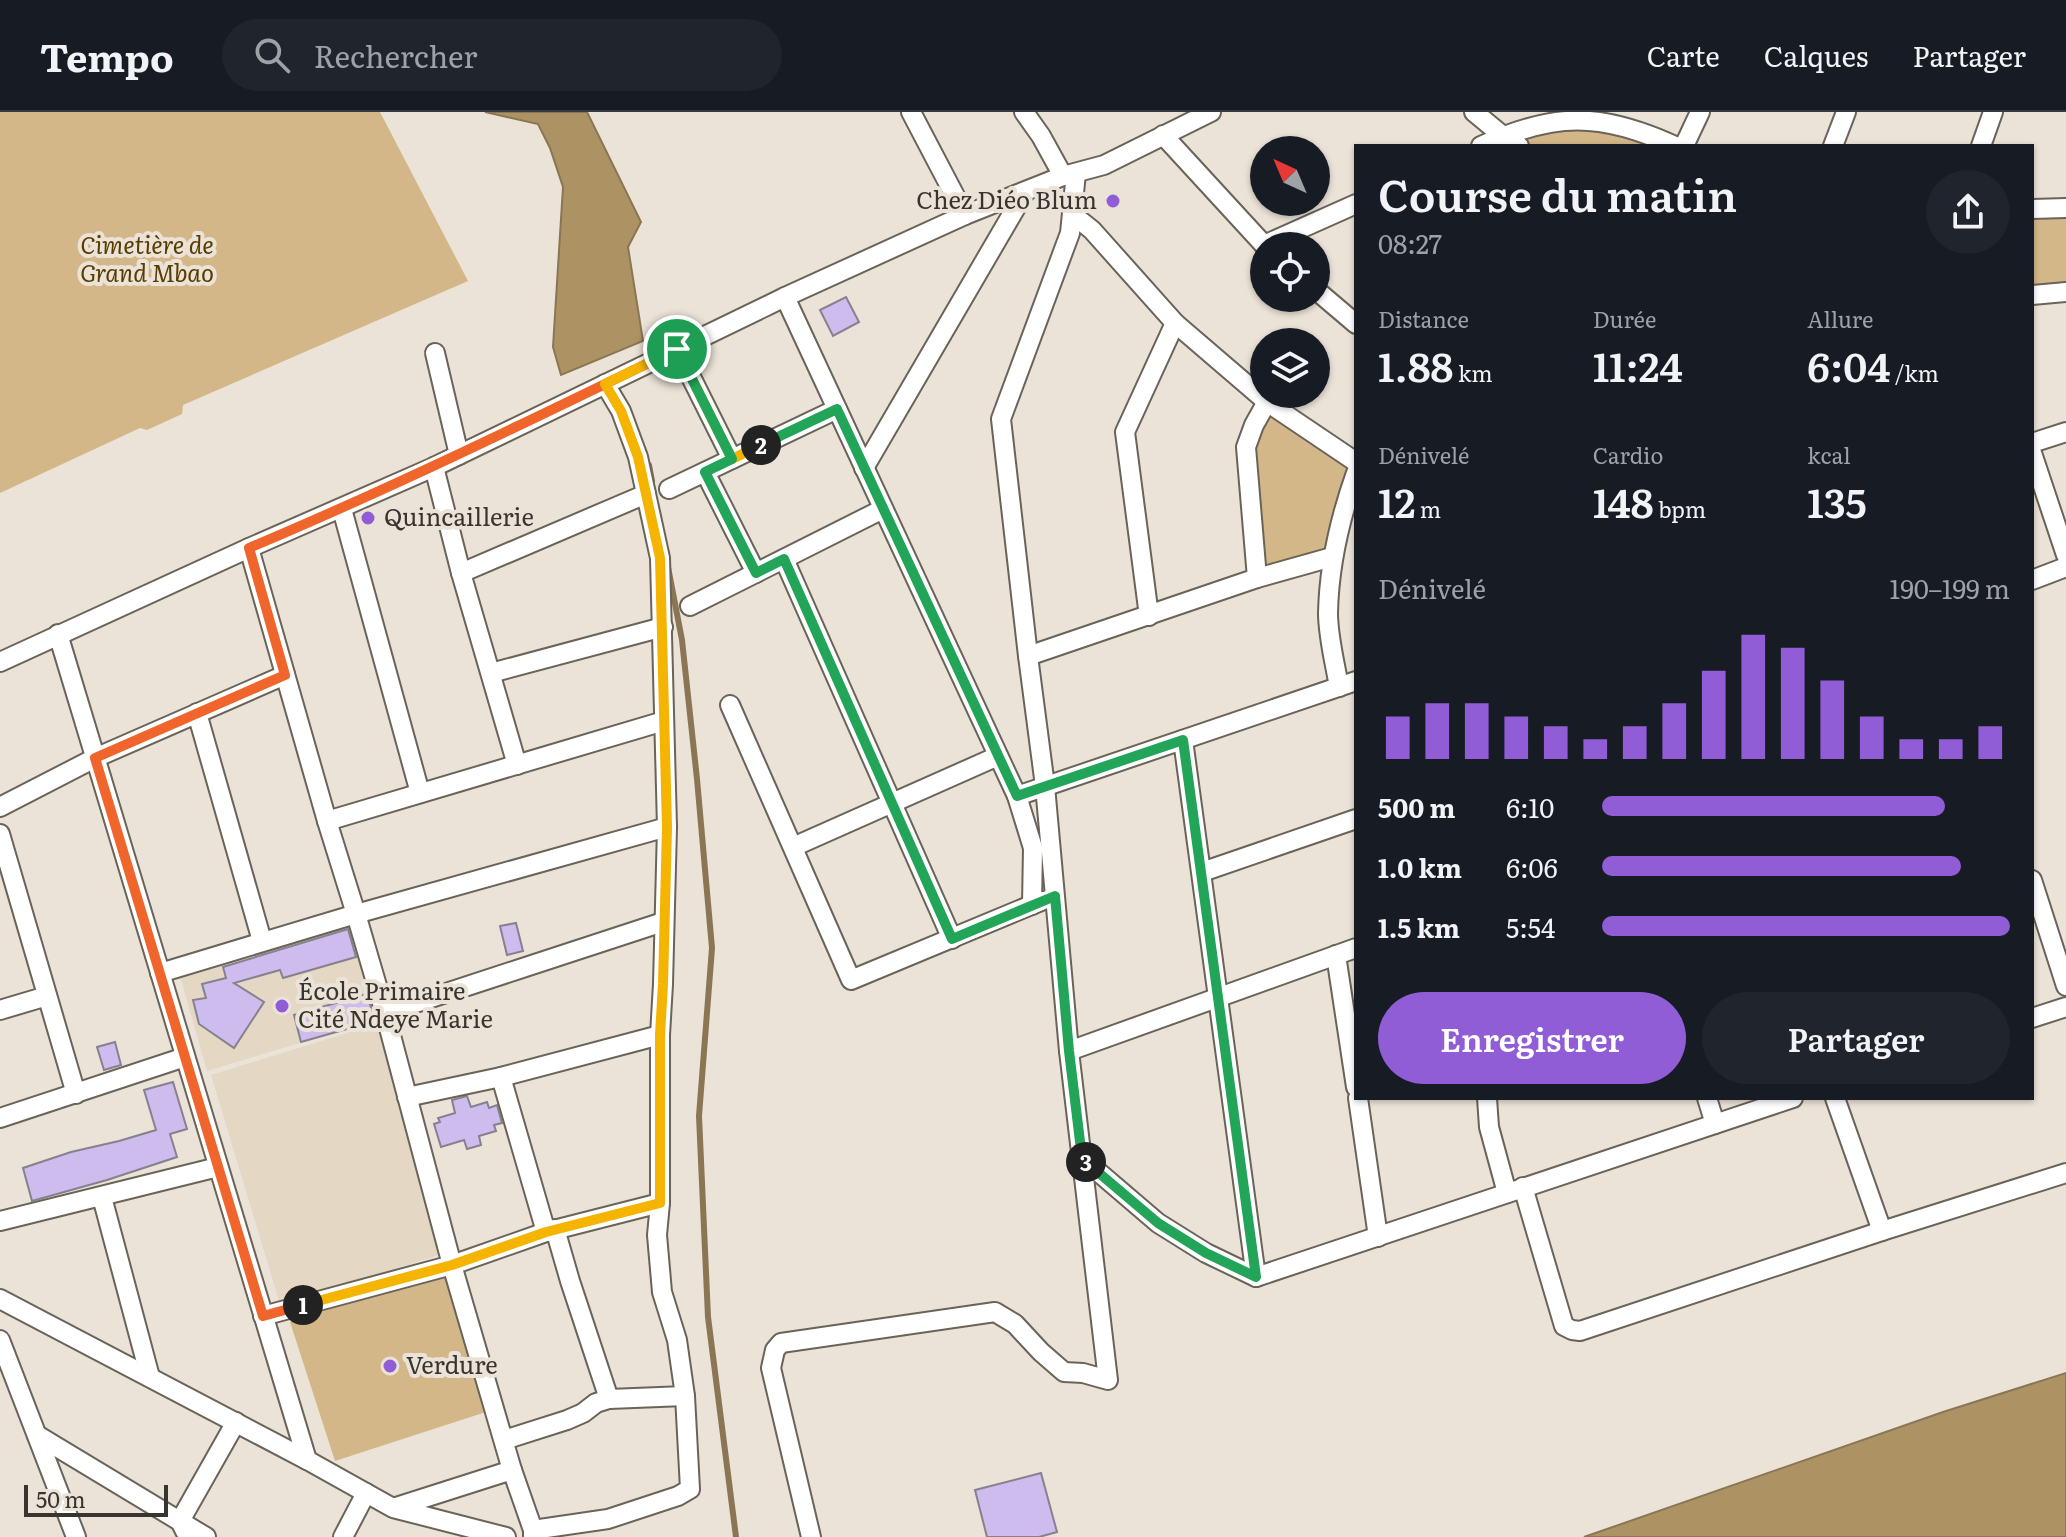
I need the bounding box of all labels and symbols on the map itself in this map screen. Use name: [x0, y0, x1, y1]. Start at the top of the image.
north arrow: [1250, 136, 1330, 216]
place label: Chez Diéo Blum: [916, 181, 1097, 216]
marker: Chez Diéo Blum: [1104, 192, 1122, 210]
park label: Cimetière de Grand Mbao: [80, 226, 214, 289]
pin: [643, 315, 711, 383]
pin: 2: [741, 425, 781, 465]
place label: Quincaillerie: [384, 498, 534, 533]
marker: Quincaillerie: [359, 509, 377, 527]
place label: École Primaire Cité Ndeye Marie: [298, 972, 493, 1035]
marker: École Primaire Cité Ndeye Marie: [273, 997, 291, 1015]
pin: 3: [1066, 1142, 1106, 1182]
pin: 1: [283, 1285, 323, 1325]
place label: Verdure: [406, 1346, 498, 1381]
marker: Verdure: [381, 1357, 399, 1375]
scale bar: [24, 1481, 168, 1517]

